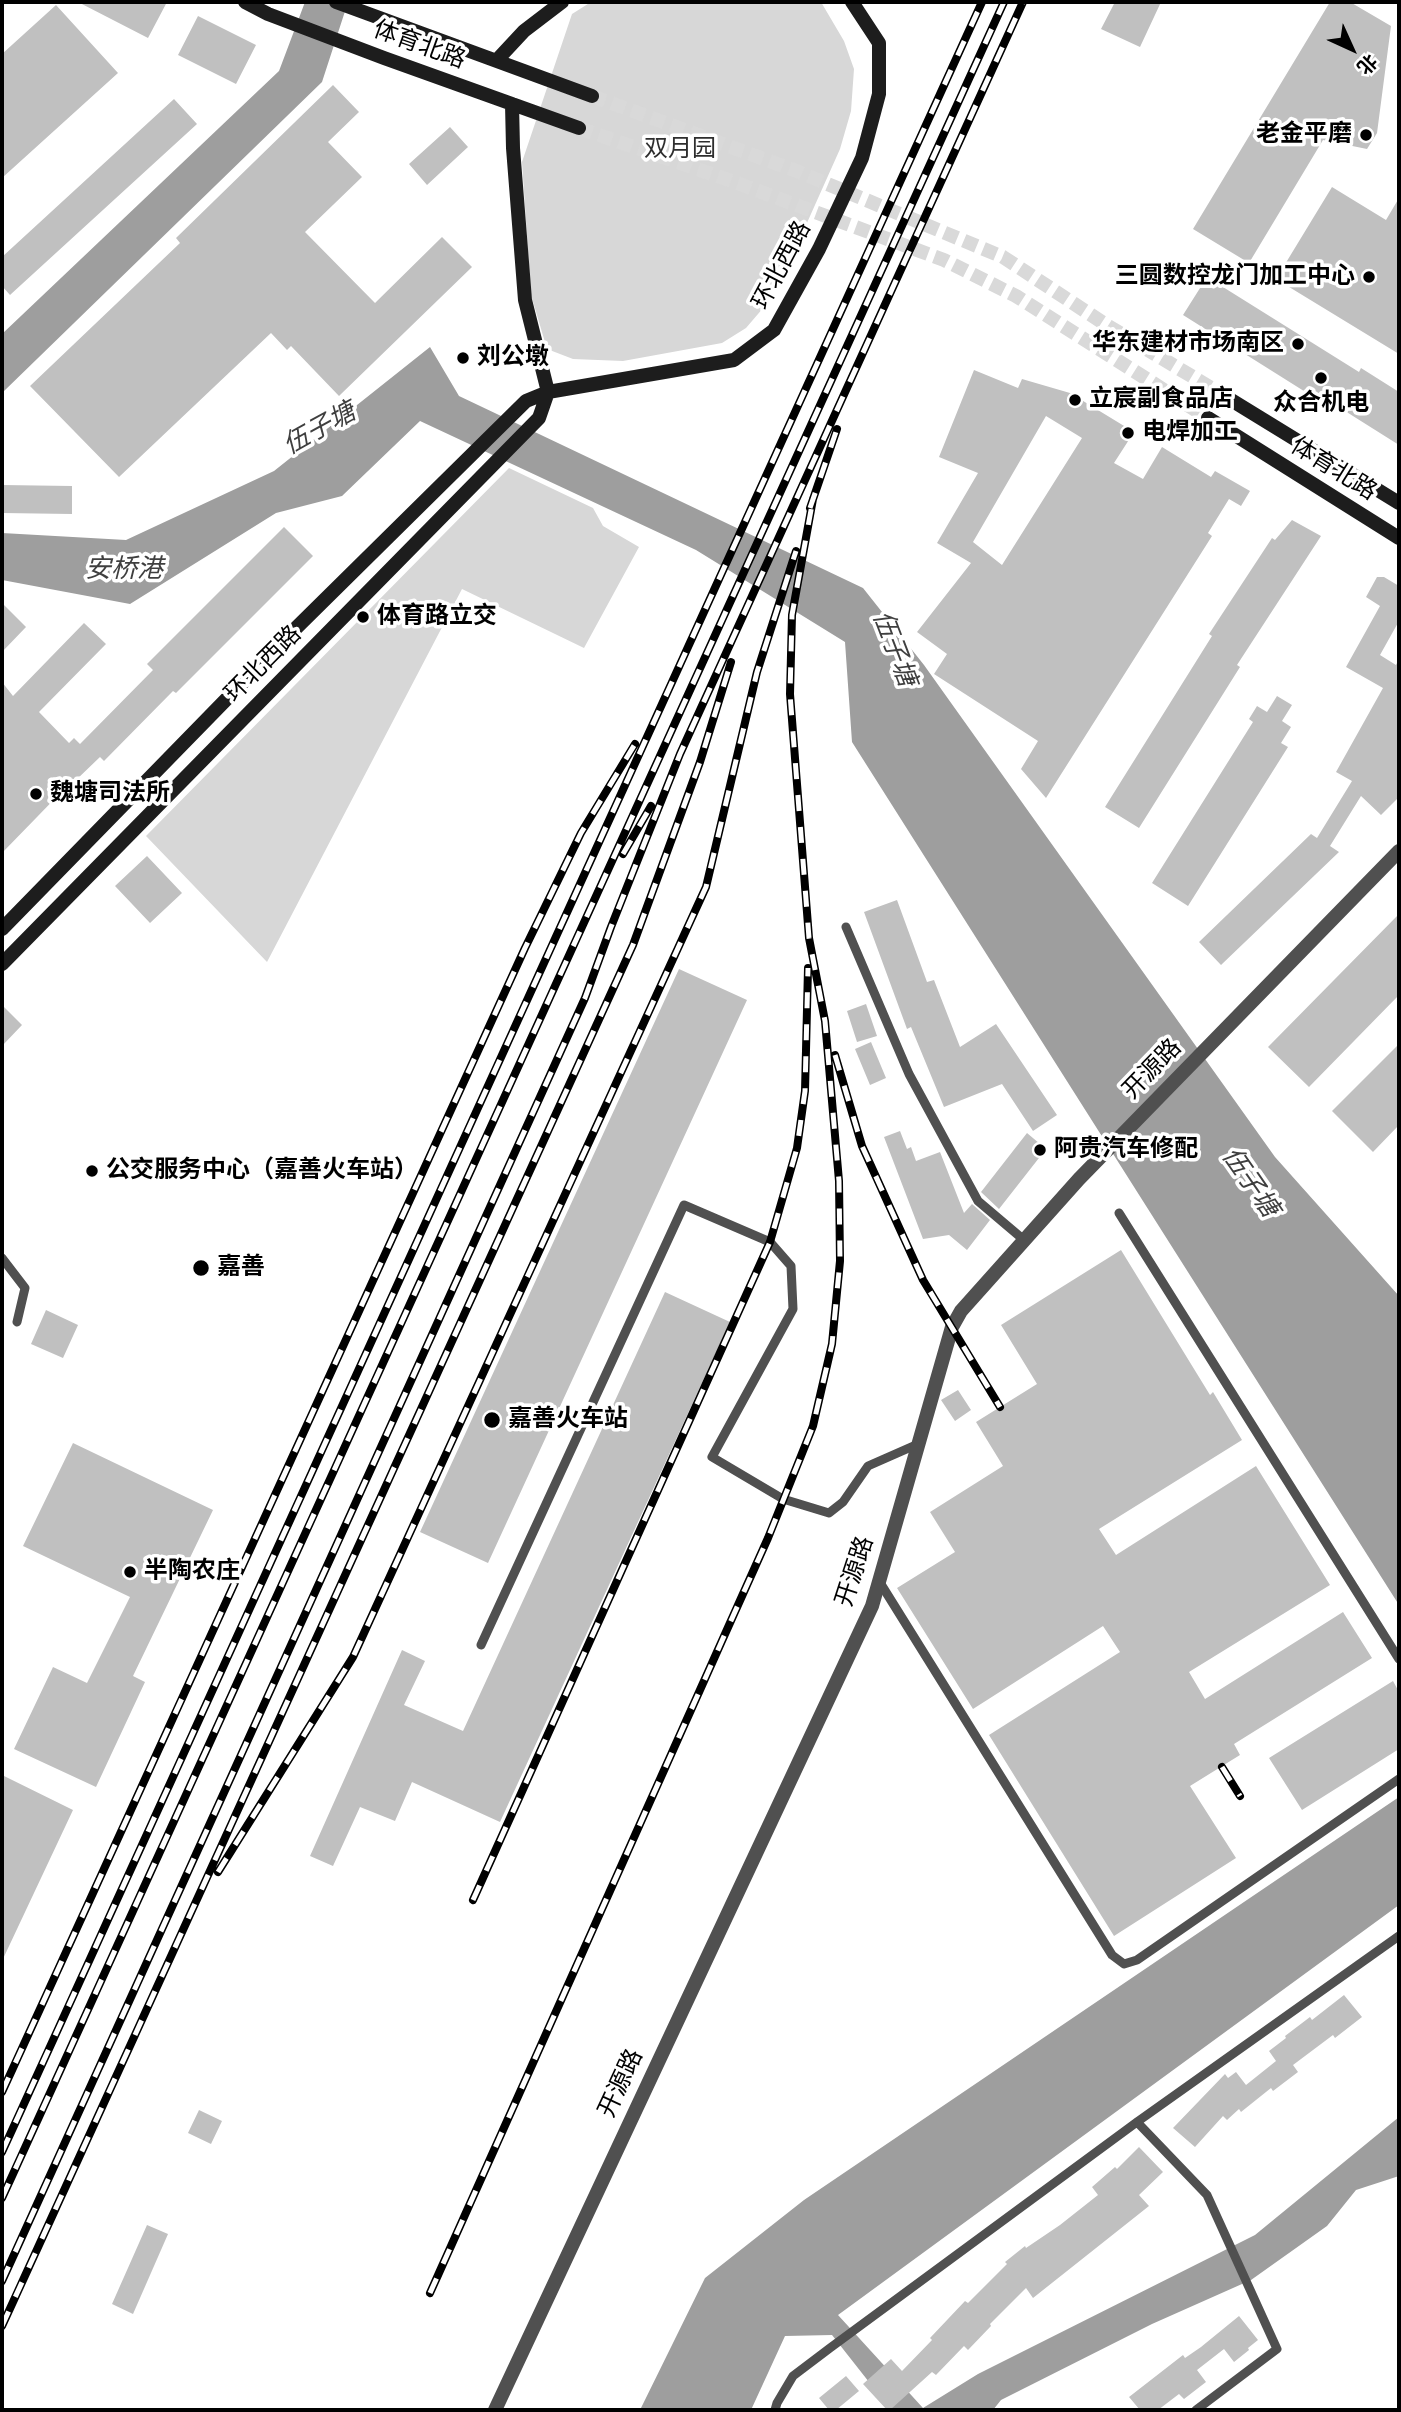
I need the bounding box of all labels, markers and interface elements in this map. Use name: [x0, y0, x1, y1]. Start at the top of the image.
north arrow: [1317, 14, 1387, 84]
street label: 体育北路: [369, 16, 469, 76]
text: 北: [1351, 48, 1383, 80]
place label: 老金平磨: [1256, 121, 1352, 149]
marker: 老金平磨: [1358, 127, 1374, 143]
park label: 双月园: [644, 136, 716, 164]
street label: 环北西路: [748, 217, 818, 315]
place label: 三圆数控龙门加工中心: [1115, 263, 1355, 291]
marker: 三圆数控龙门加工中心: [1361, 269, 1377, 285]
place label: 华东建材市场南区: [1092, 330, 1284, 358]
marker: 华东建材市场南区: [1290, 336, 1306, 352]
place label: 刘公墩: [477, 344, 549, 372]
marker: 刘公墩: [455, 350, 471, 366]
marker: 众合机电: [1313, 370, 1329, 386]
place label: 立宸副食品店: [1089, 386, 1233, 414]
place label: 众合机电: [1273, 390, 1369, 418]
marker: 立宸副食品店: [1067, 392, 1083, 408]
water label: 伍子塘: [278, 397, 362, 463]
place label: 电焊加工: [1142, 419, 1238, 447]
marker: 电焊加工: [1120, 425, 1136, 441]
street label: 体育北路: [1285, 432, 1381, 508]
water label: 安桥港: [85, 555, 163, 587]
place label: 体育路立交: [377, 603, 497, 631]
water label: 伍子塘: [864, 607, 922, 691]
marker: 体育路立交: [355, 609, 371, 625]
street label: 环北西路: [220, 621, 308, 709]
place label: 魏塘司法所: [50, 780, 170, 808]
marker: 魏塘司法所: [28, 786, 44, 802]
street label: 开源路: [1118, 1034, 1188, 1106]
place label: 阿贵汽车修配: [1054, 1136, 1198, 1164]
marker: 阿贵汽车修配: [1032, 1142, 1048, 1158]
water label: 伍子塘: [1214, 1142, 1284, 1224]
place label: 公交服务中心（嘉善火车站）: [106, 1157, 418, 1185]
marker: 公交服务中心（嘉善火车站）: [84, 1163, 100, 1179]
place label: 嘉善: [217, 1254, 265, 1282]
marker: 嘉善: [191, 1258, 211, 1278]
place label: 嘉善火车站: [508, 1406, 628, 1434]
marker: 嘉善火车站: [482, 1410, 502, 1430]
street label: 开源路: [831, 1533, 881, 1611]
place label: 半陶农庄: [144, 1558, 240, 1586]
marker: 半陶农庄: [122, 1564, 138, 1580]
street label: 开源路: [594, 2045, 650, 2123]

